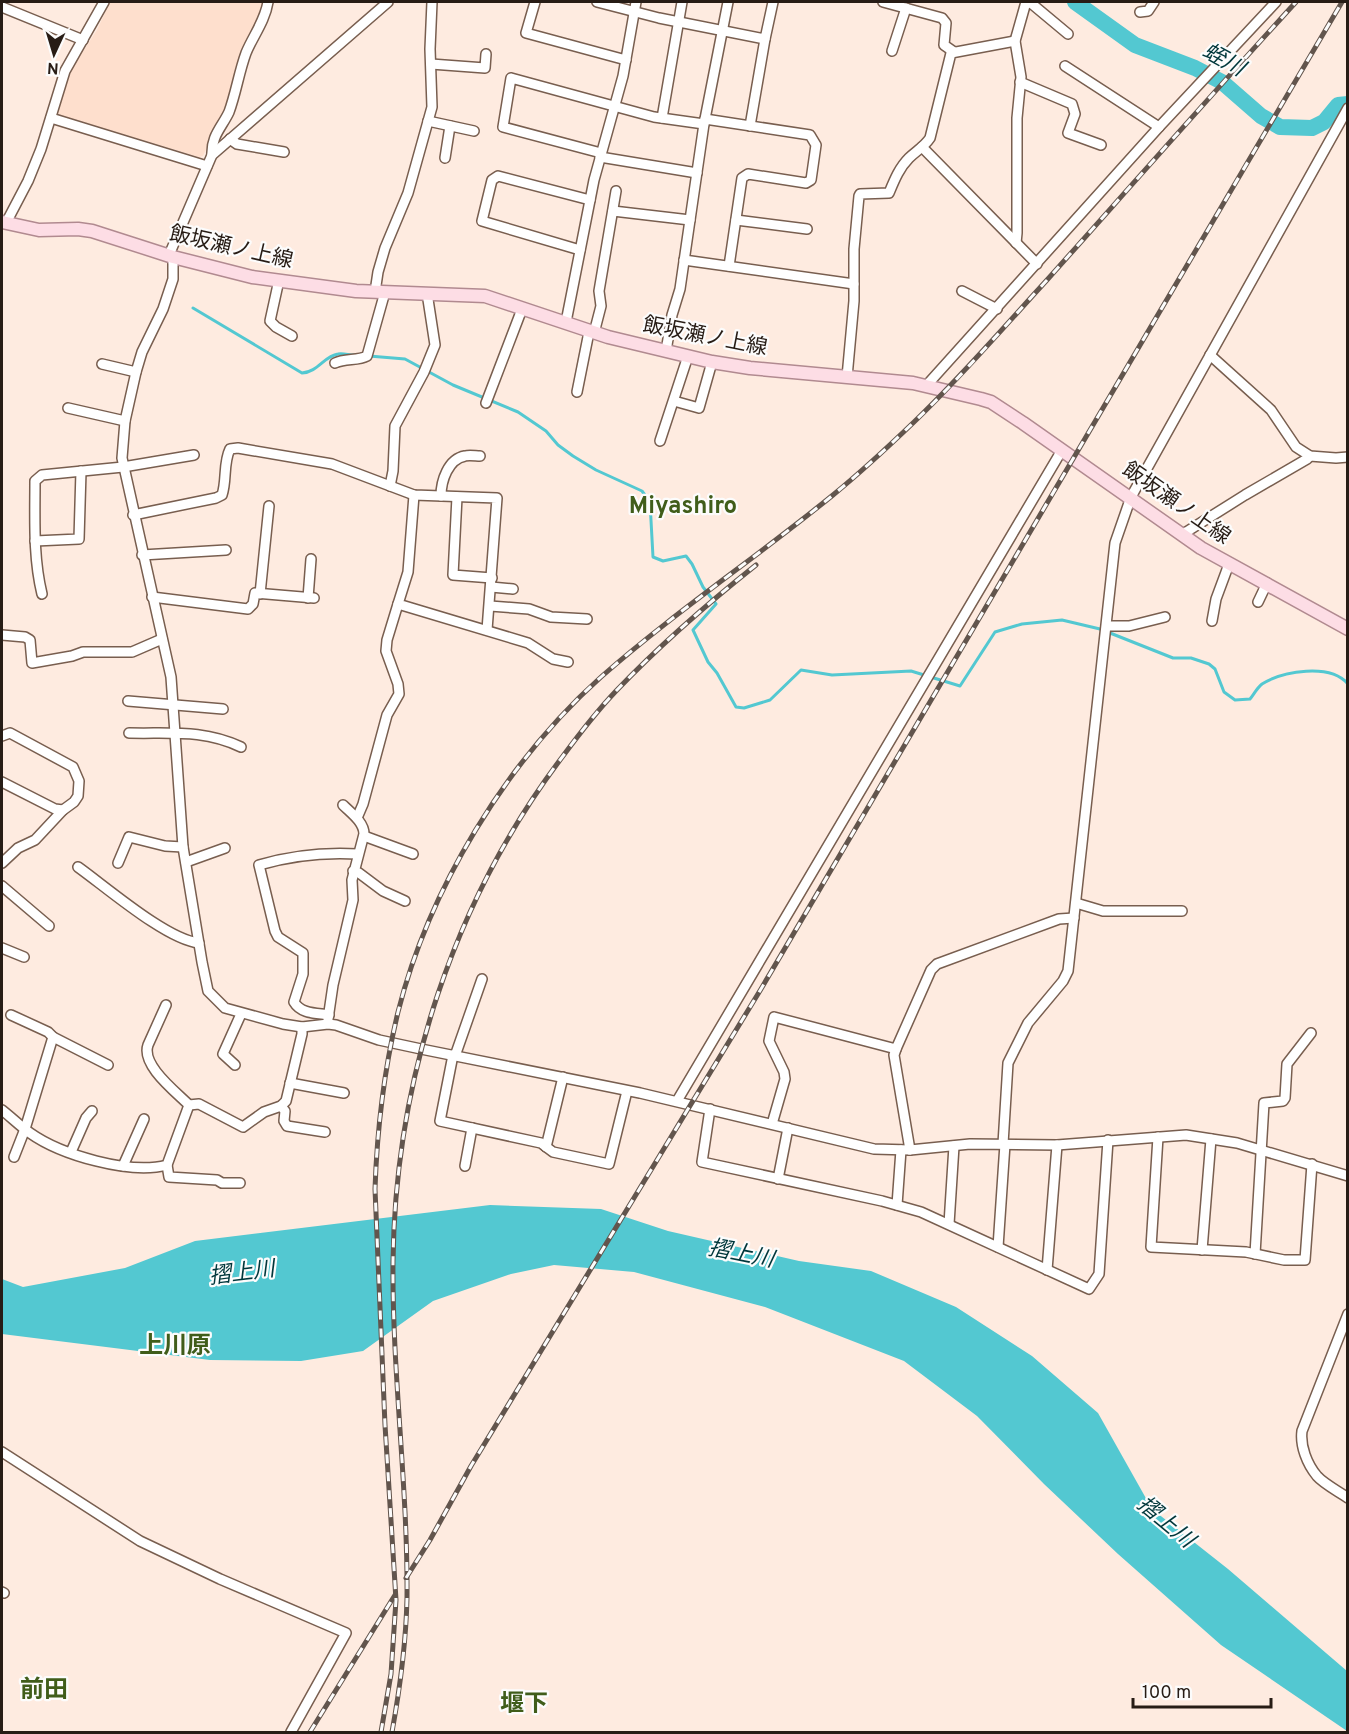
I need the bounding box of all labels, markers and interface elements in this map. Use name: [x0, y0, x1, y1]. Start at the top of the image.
north arrow: [24, 24, 84, 84]
water label: 蛭川: [1197, 39, 1251, 84]
text: N: [47, 57, 60, 77]
street label: 飯坂瀬ノ上線: [167, 221, 295, 275]
street label: 飯坂瀬ノ上線: [641, 312, 769, 362]
street label: 飯坂瀬ノ上線: [1117, 457, 1235, 551]
district label: Miyashiro: [629, 492, 737, 522]
water label: 摺上川: [706, 1235, 778, 1275]
water label: 摺上川: [208, 1256, 278, 1291]
district label: 上川原: [139, 1332, 211, 1362]
water label: 摺上川: [1131, 1491, 1200, 1556]
scale bar: [1133, 1671, 1271, 1709]
district label: 前田: [20, 1676, 68, 1706]
text: 100 m: [1142, 1682, 1191, 1705]
district label: 堰下: [500, 1690, 548, 1720]

